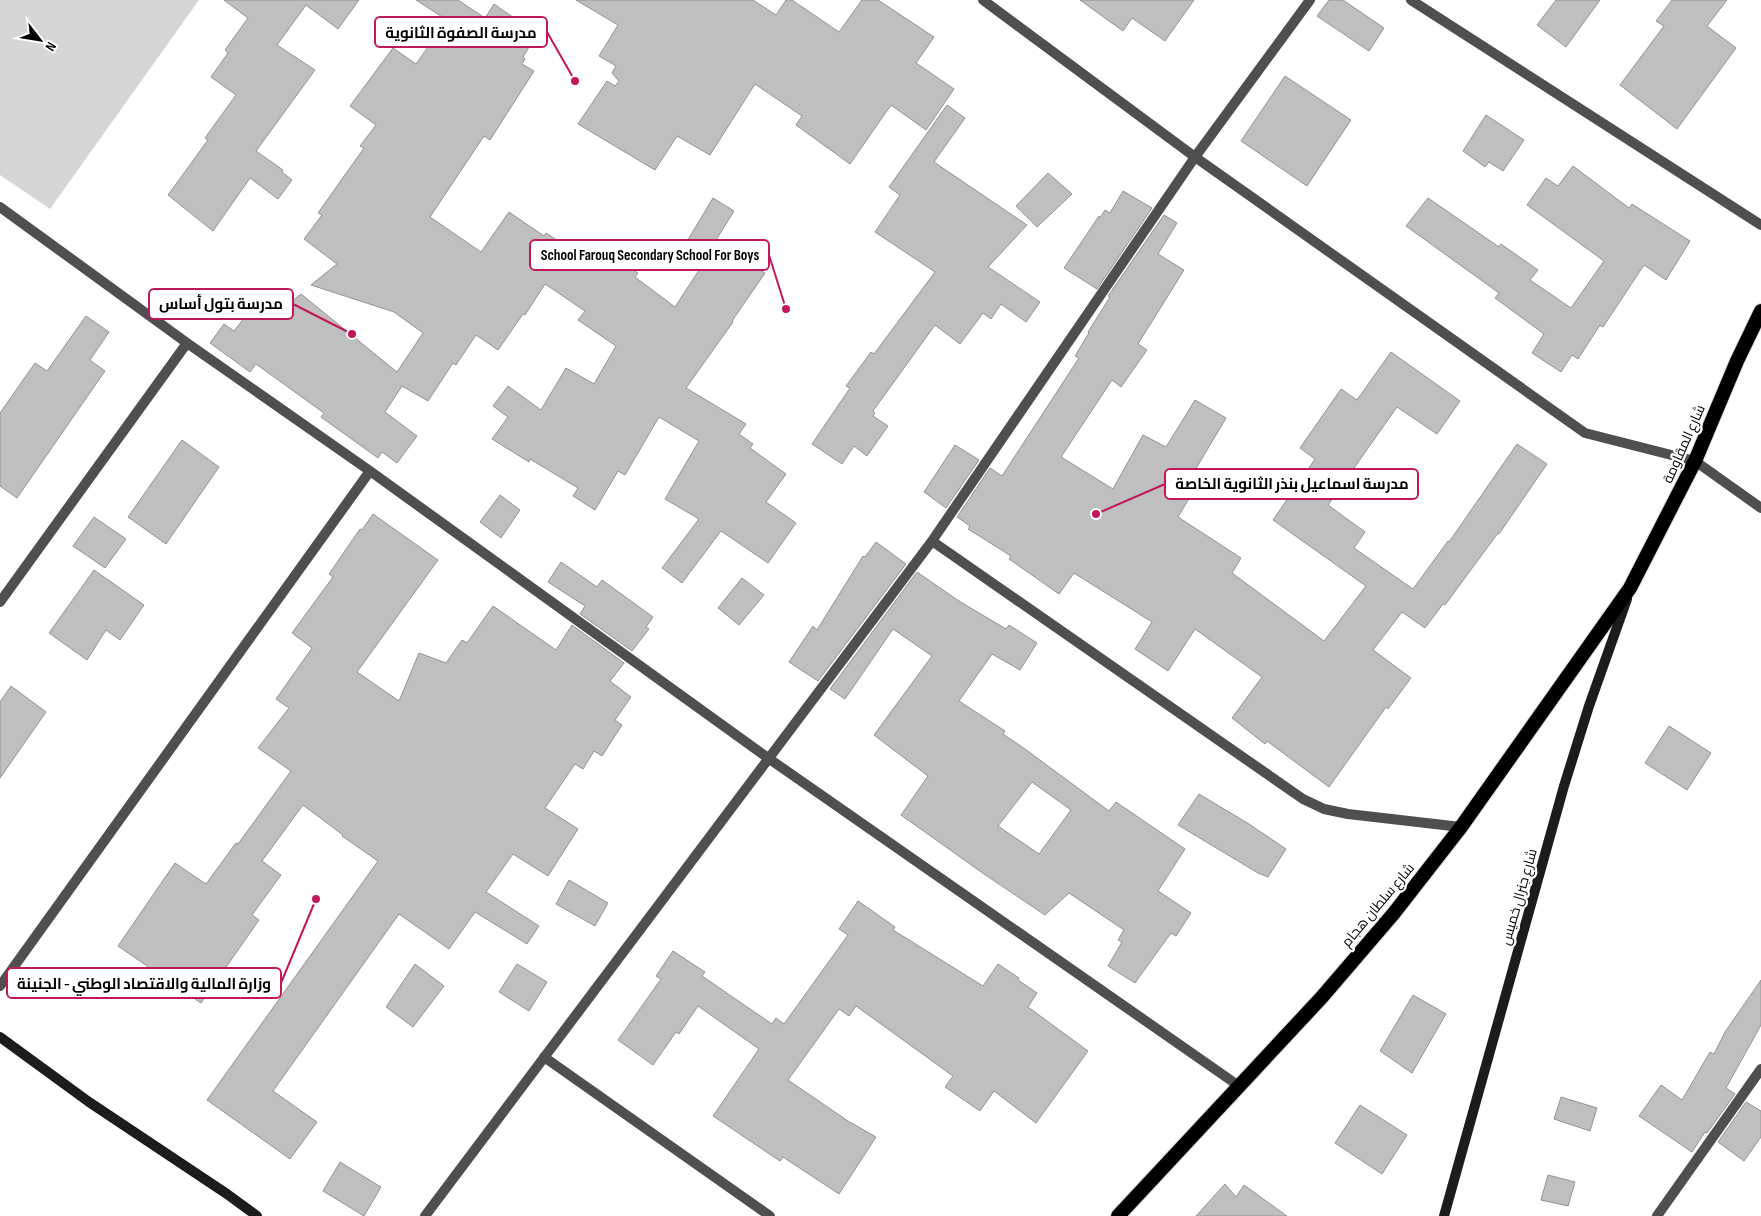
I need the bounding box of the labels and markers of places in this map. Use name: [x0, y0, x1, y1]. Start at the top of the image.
callout: مدرسة الصفوة الثانوية: [375, 17, 547, 47]
callout: School Farouq Secondary School For Boys: [530, 240, 769, 270]
callout: مدرسة بتول أساس: [149, 289, 293, 319]
callout: مدرسة اسماعيل بنذر الثانوية الخاصة: [1165, 469, 1418, 499]
callout: وزارة المالية والاقتصاد الوطني - الجنينة: [7, 968, 281, 998]

